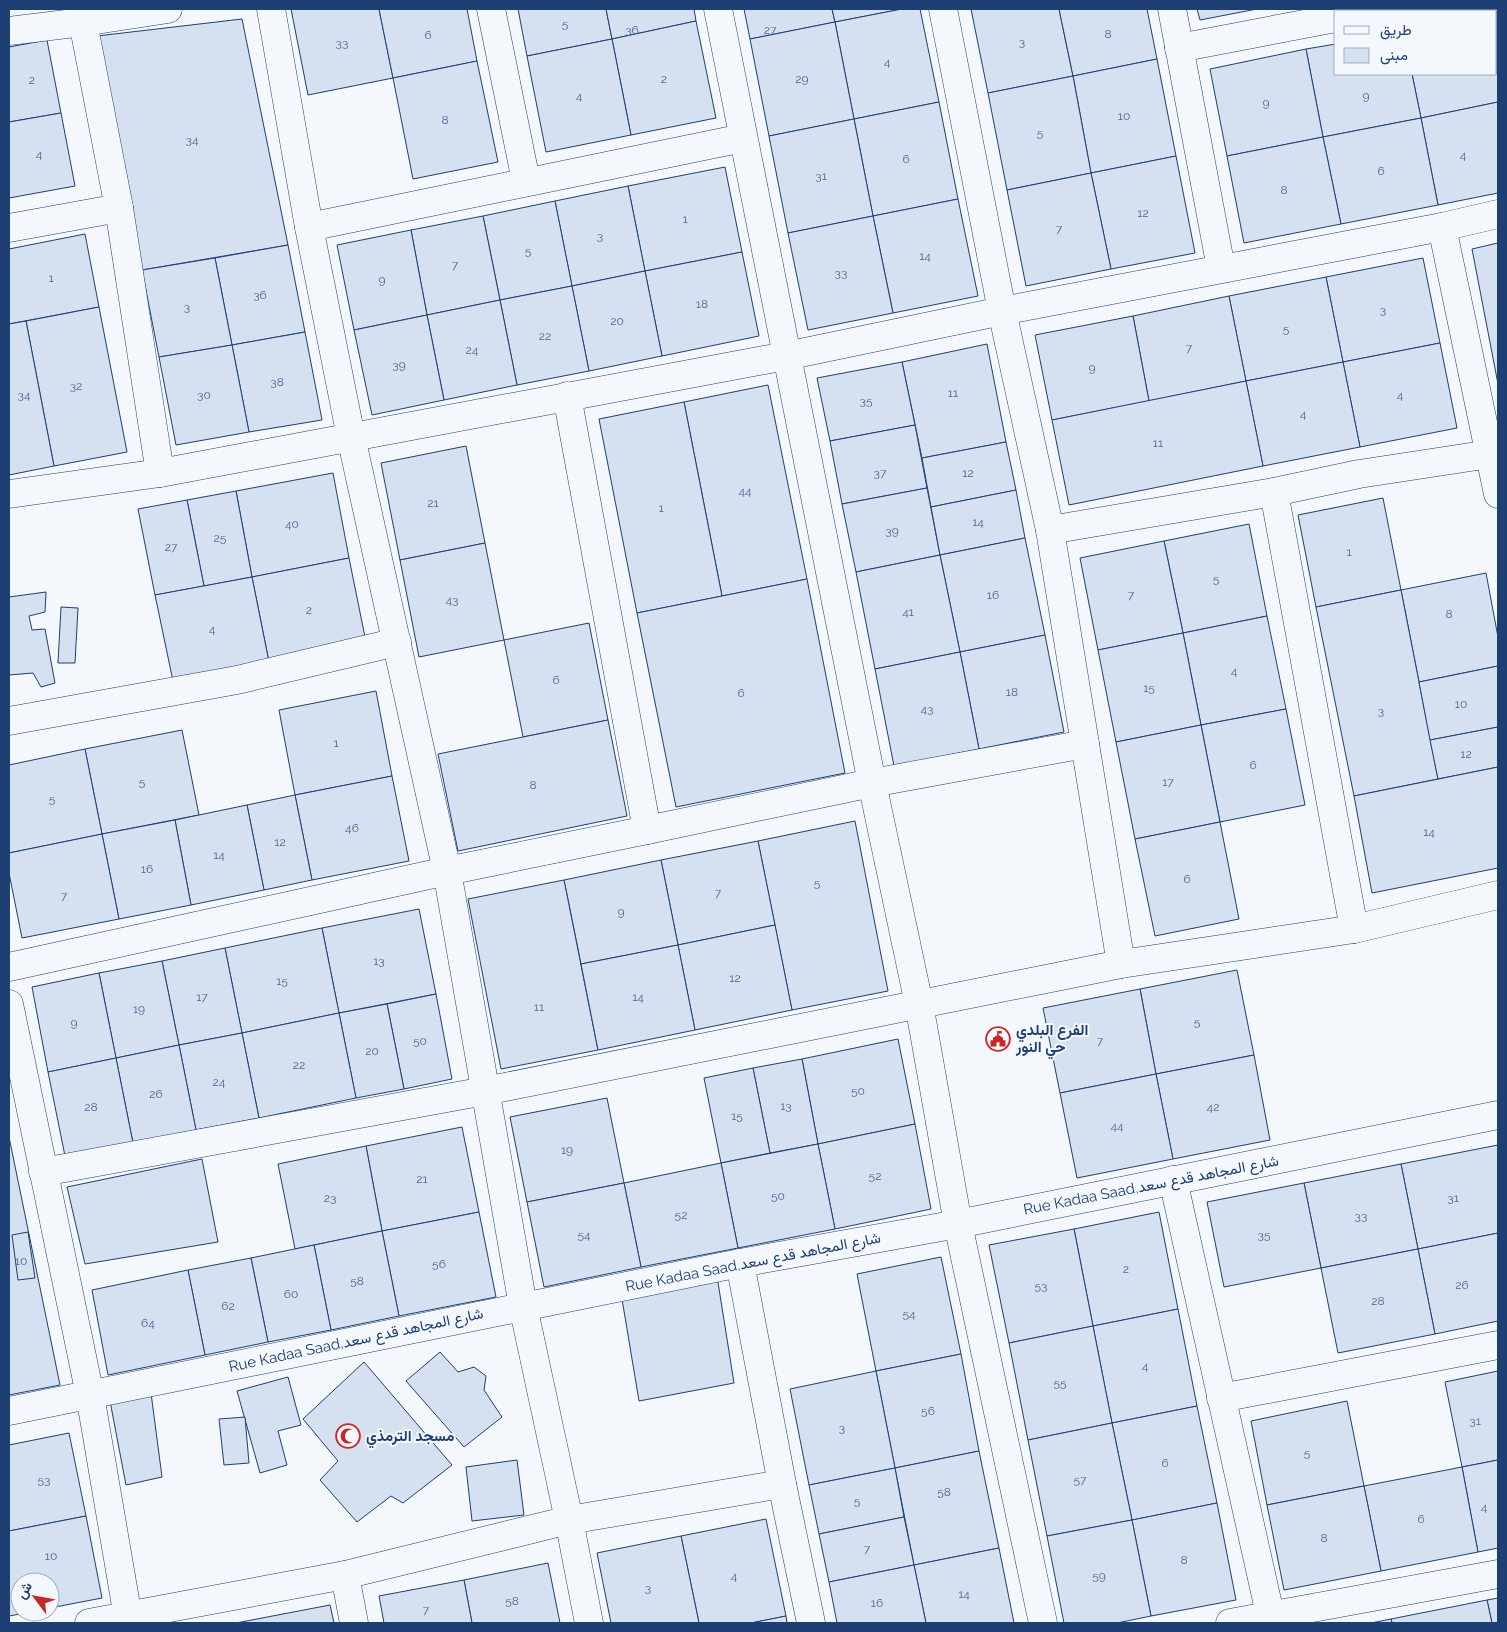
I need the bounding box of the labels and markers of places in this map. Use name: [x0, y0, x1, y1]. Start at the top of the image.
place label: الفرع البلدي حي النور: [1015, 1021, 1088, 1060]
public building icon: الفرع البلدي حي النور: [985, 1026, 1011, 1052]
mosque icon: مسجد الترمذي: [335, 1423, 361, 1449]
place label: مسجد الترمذي: [366, 1427, 454, 1449]

